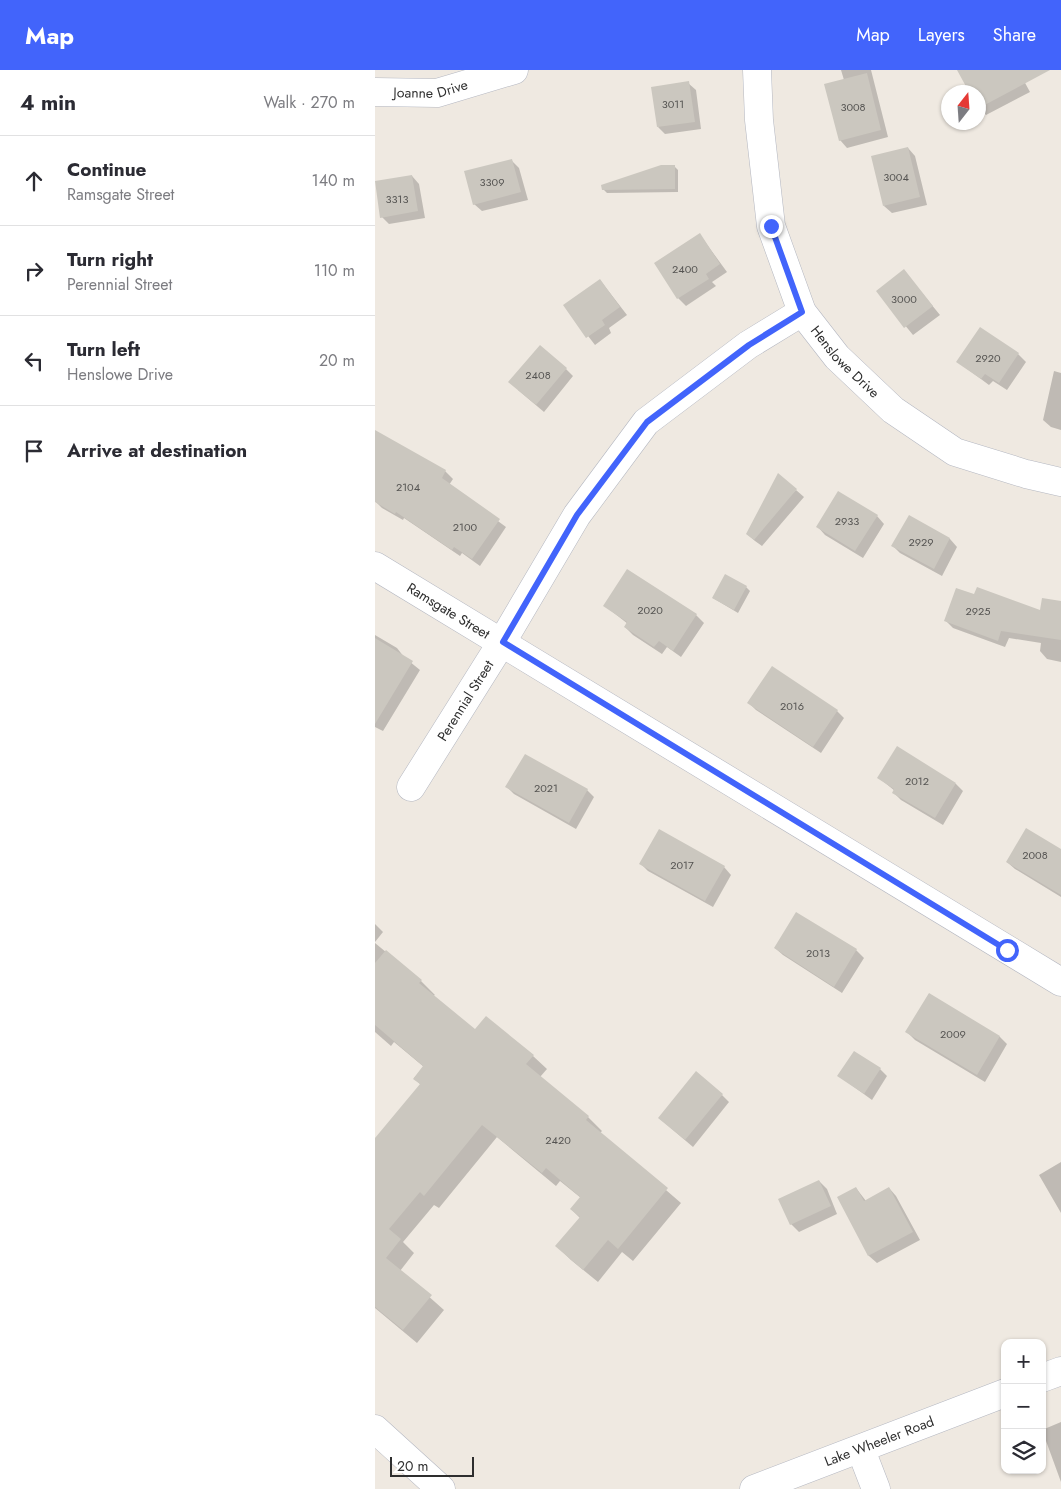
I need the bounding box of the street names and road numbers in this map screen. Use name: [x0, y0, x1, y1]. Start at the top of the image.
street label: Joanne Drive: [391, 74, 470, 103]
street label: Henslowe Drive: [806, 321, 884, 402]
street label: Ramsgate Street: [403, 578, 495, 644]
street label: Perennial Street: [432, 656, 499, 745]
street label: Lake Wheeler Road: [822, 1411, 937, 1471]

